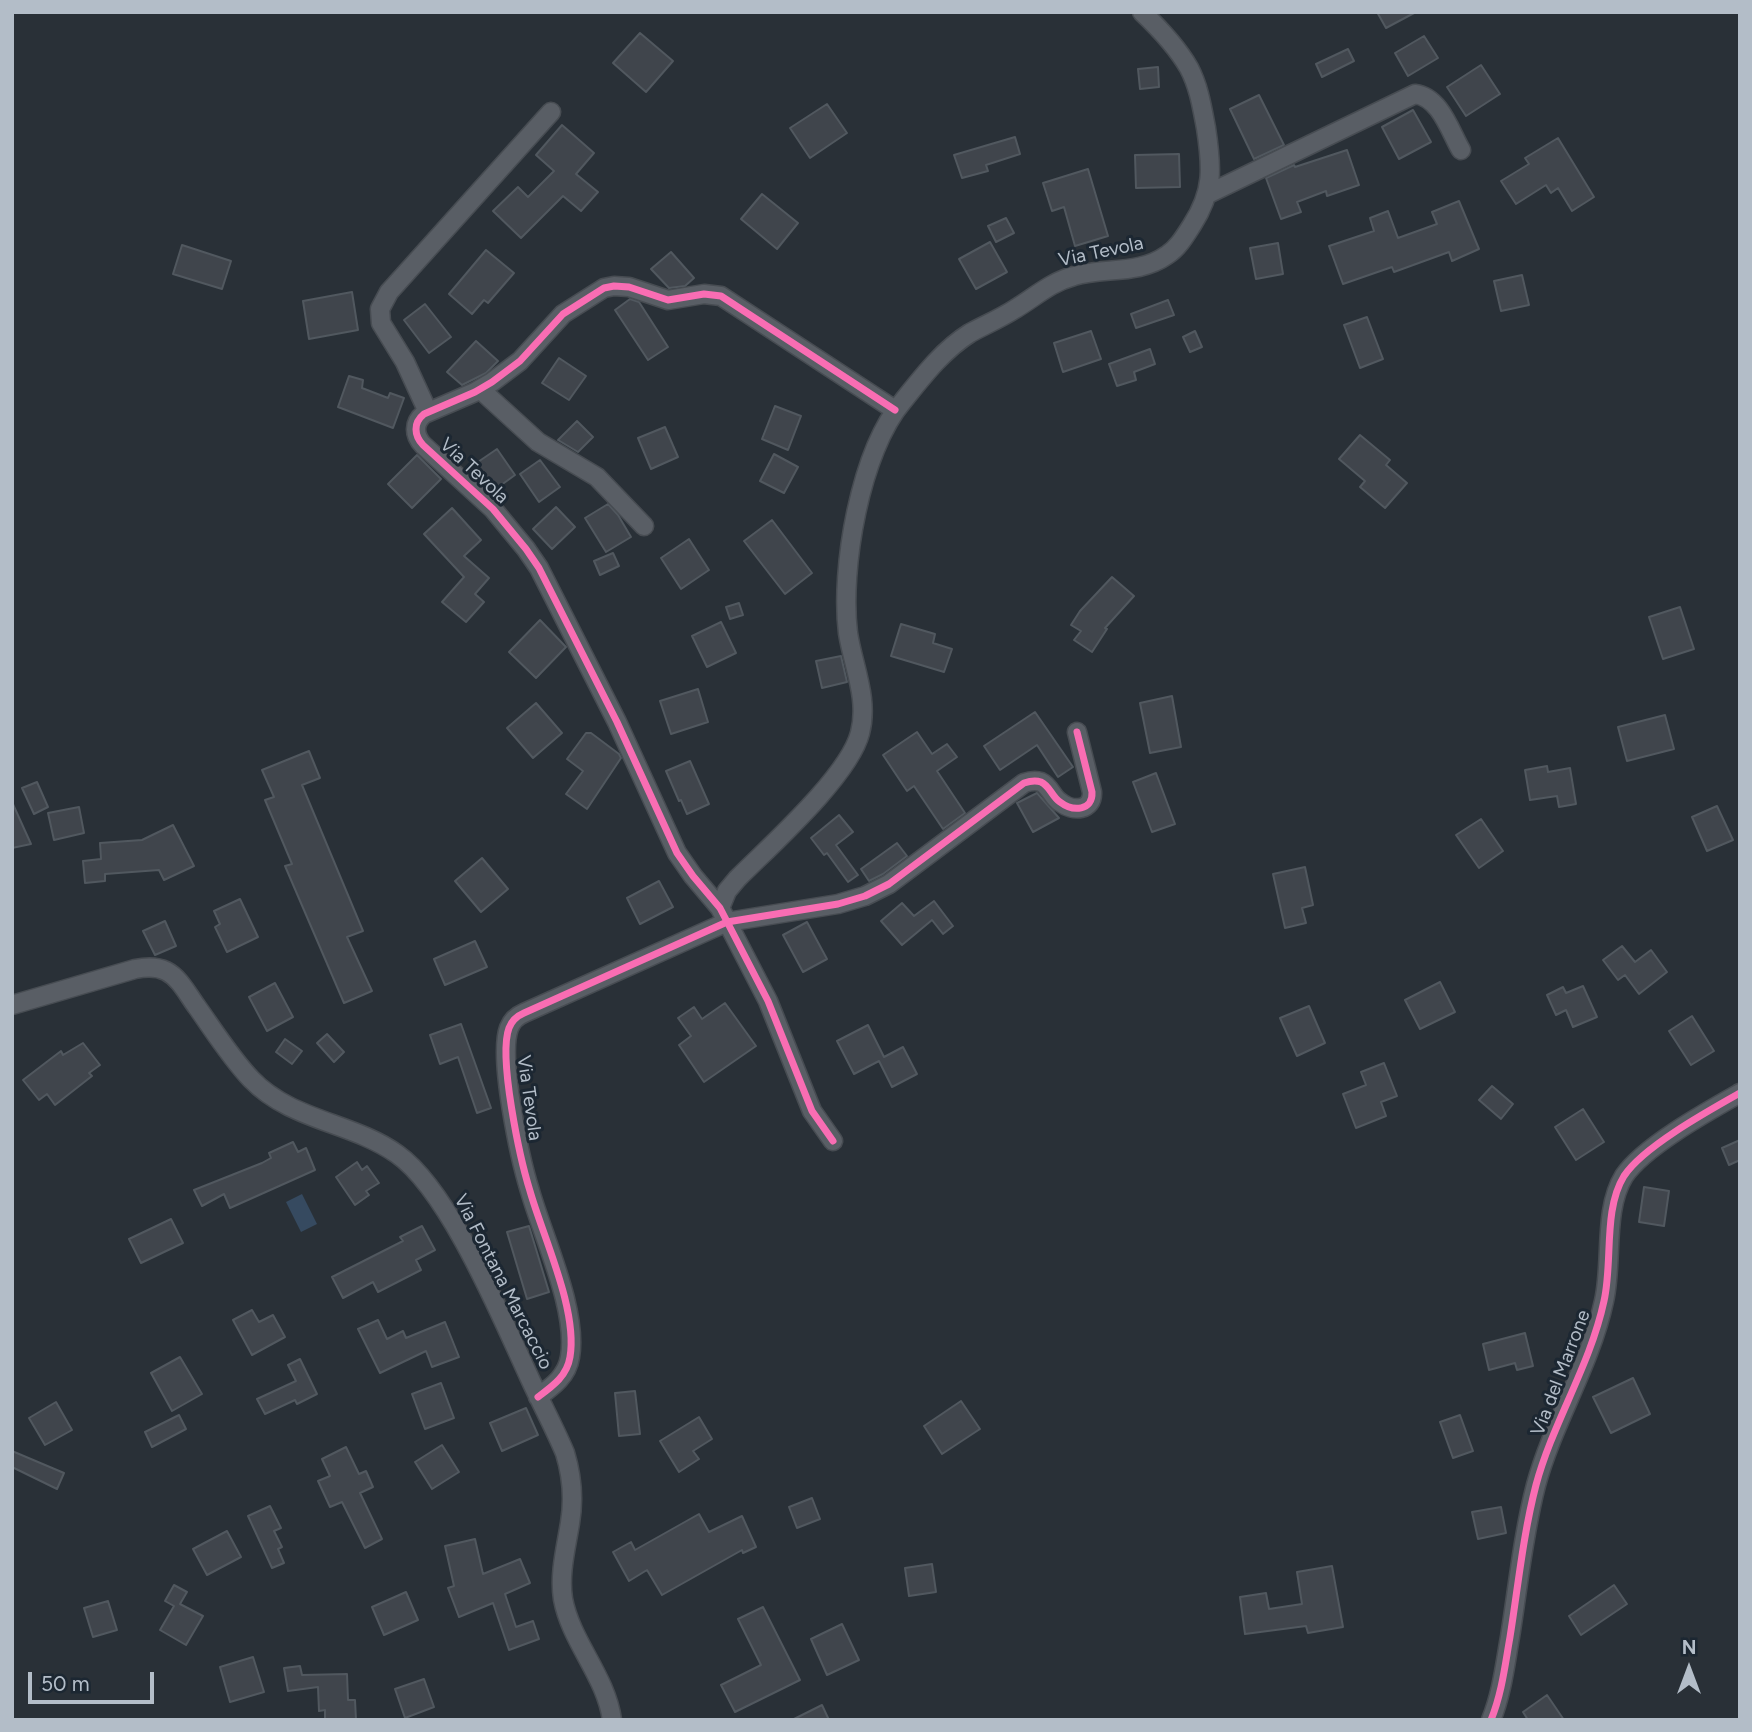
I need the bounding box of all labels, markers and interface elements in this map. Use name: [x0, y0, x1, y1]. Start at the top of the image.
street label: Via Tevola: [1057, 232, 1145, 272]
street label: Via Tevola: [435, 433, 513, 509]
street label: Via Tevola: [512, 1054, 546, 1142]
street label: Via Fontana Marcaccio: [449, 1191, 557, 1373]
street label: Via del Marrone: [1527, 1307, 1595, 1439]
north arrow: [1654, 1634, 1724, 1704]
text: N: [1682, 1636, 1696, 1659]
scale bar: [32, 1658, 158, 1702]
text: 50 m: [41, 1671, 90, 1696]

